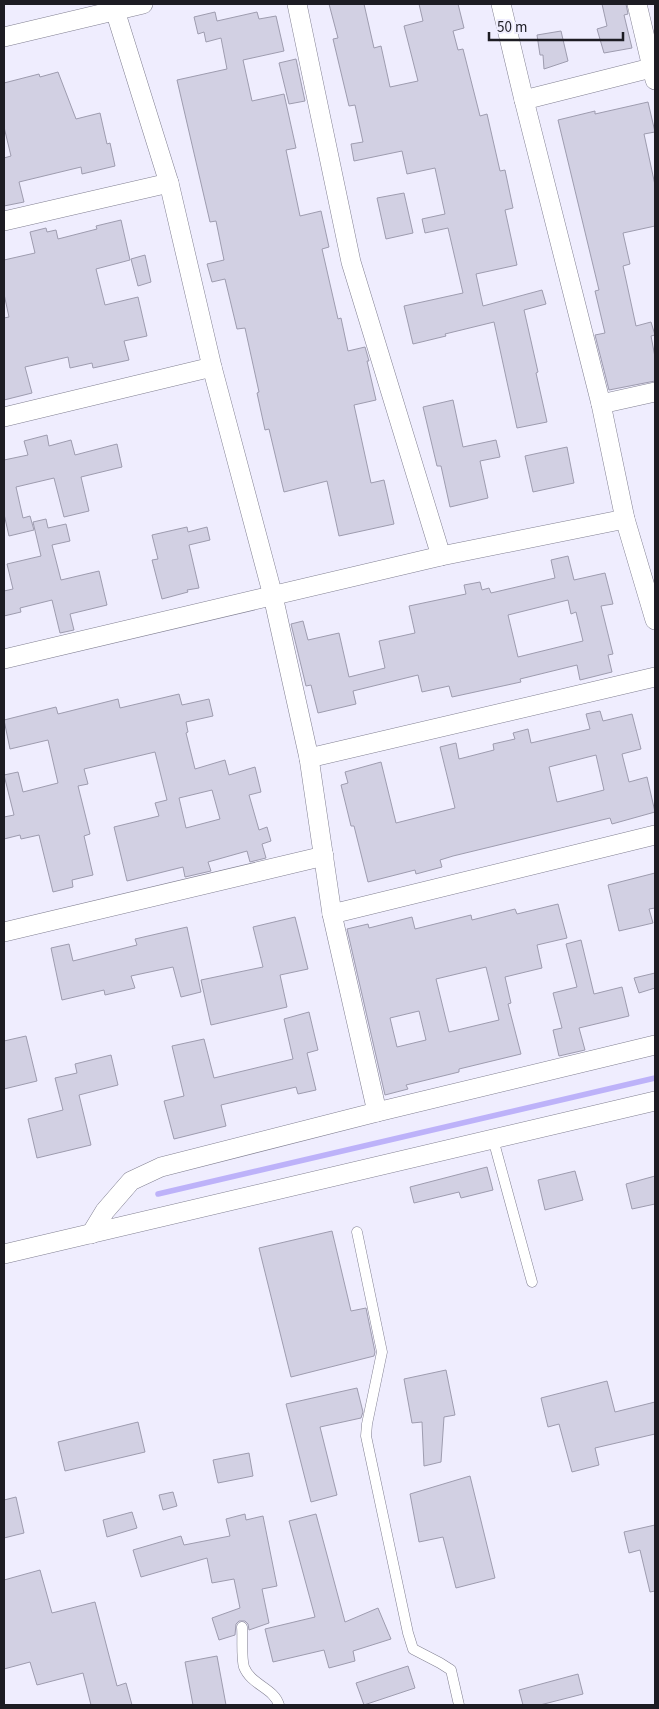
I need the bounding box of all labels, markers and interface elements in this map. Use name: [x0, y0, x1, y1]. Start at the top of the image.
scale bar: [489, 10, 623, 42]
text: 50 m: [497, 17, 527, 38]

